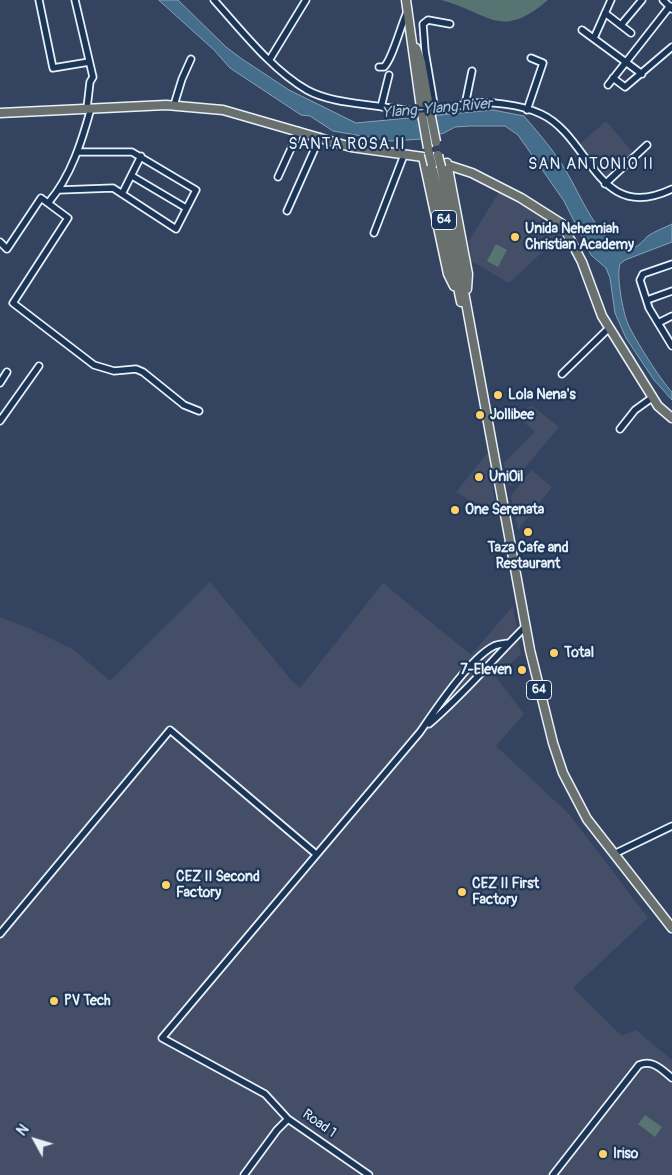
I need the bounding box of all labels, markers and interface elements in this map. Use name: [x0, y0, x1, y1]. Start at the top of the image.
water label: Ylang-Ylang River: [381, 95, 493, 123]
district label: SANTA ROSA II: [287, 135, 407, 155]
district label: SAN ANTONIO II: [526, 155, 656, 175]
road number: 64: [432, 210, 456, 230]
place label: Unida Nehemiah Christian Academy: [525, 221, 634, 253]
marker: Unida Nehemiah Christian Academy: [509, 231, 521, 243]
place label: Lola Nena's: [508, 387, 576, 403]
marker: Lola Nena's: [492, 389, 504, 401]
place label: Jollibee: [490, 407, 534, 423]
marker: Jollibee: [474, 409, 486, 421]
place label: UniOil: [489, 469, 523, 485]
marker: UniOil: [473, 471, 485, 483]
place label: One Serenata: [465, 502, 544, 518]
marker: One Serenata: [449, 504, 461, 516]
marker: Taza Cafe and Restaurant: [522, 526, 534, 538]
place label: Taza Cafe and Restaurant: [487, 540, 569, 572]
place label: Total: [564, 645, 594, 661]
marker: Total: [548, 647, 560, 659]
place label: 7-Eleven: [460, 662, 512, 678]
marker: 7-Eleven: [516, 664, 528, 676]
road number: 64: [526, 680, 552, 700]
place label: CEZ II Second Factory: [176, 869, 260, 902]
place label: CEZ II First Factory: [472, 876, 539, 909]
marker: CEZ II Second Factory: [160, 879, 172, 891]
marker: CEZ II First Factory: [456, 886, 468, 898]
place label: PV Tech: [64, 993, 111, 1009]
marker: PV Tech: [48, 995, 60, 1007]
street label: Road 1: [299, 1106, 339, 1142]
north arrow: [10, 1115, 60, 1165]
text: N: [13, 1121, 33, 1139]
place label: Iriso: [613, 1146, 638, 1162]
marker: Iriso: [597, 1148, 609, 1160]

